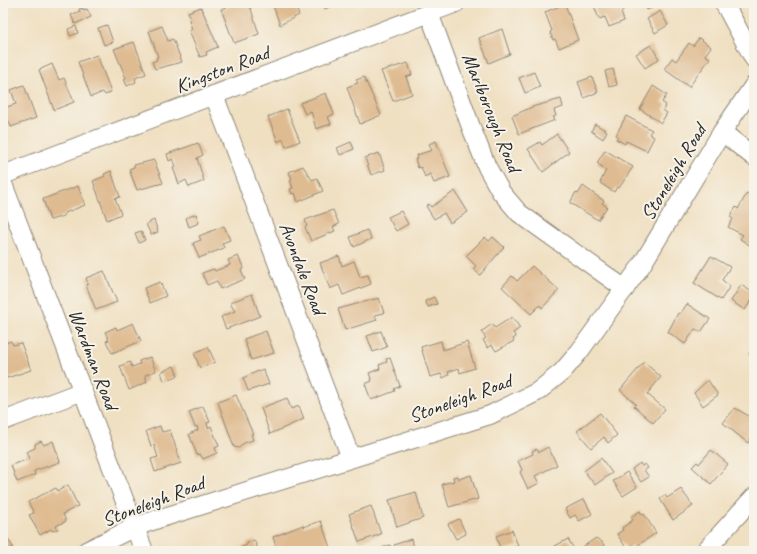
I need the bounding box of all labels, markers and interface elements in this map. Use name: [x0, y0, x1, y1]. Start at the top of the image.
street label: Kingston Road: [172, 39, 276, 99]
street label: Marlborough Road: [456, 49, 528, 178]
street label: Stoneleigh Road: [635, 117, 713, 225]
street label: Avondale Road: [274, 219, 333, 321]
street label: Wardman Road: [63, 305, 125, 416]
street label: Stoneleigh Road: [405, 367, 518, 429]
street label: Stoneleigh Road: [98, 469, 211, 532]

